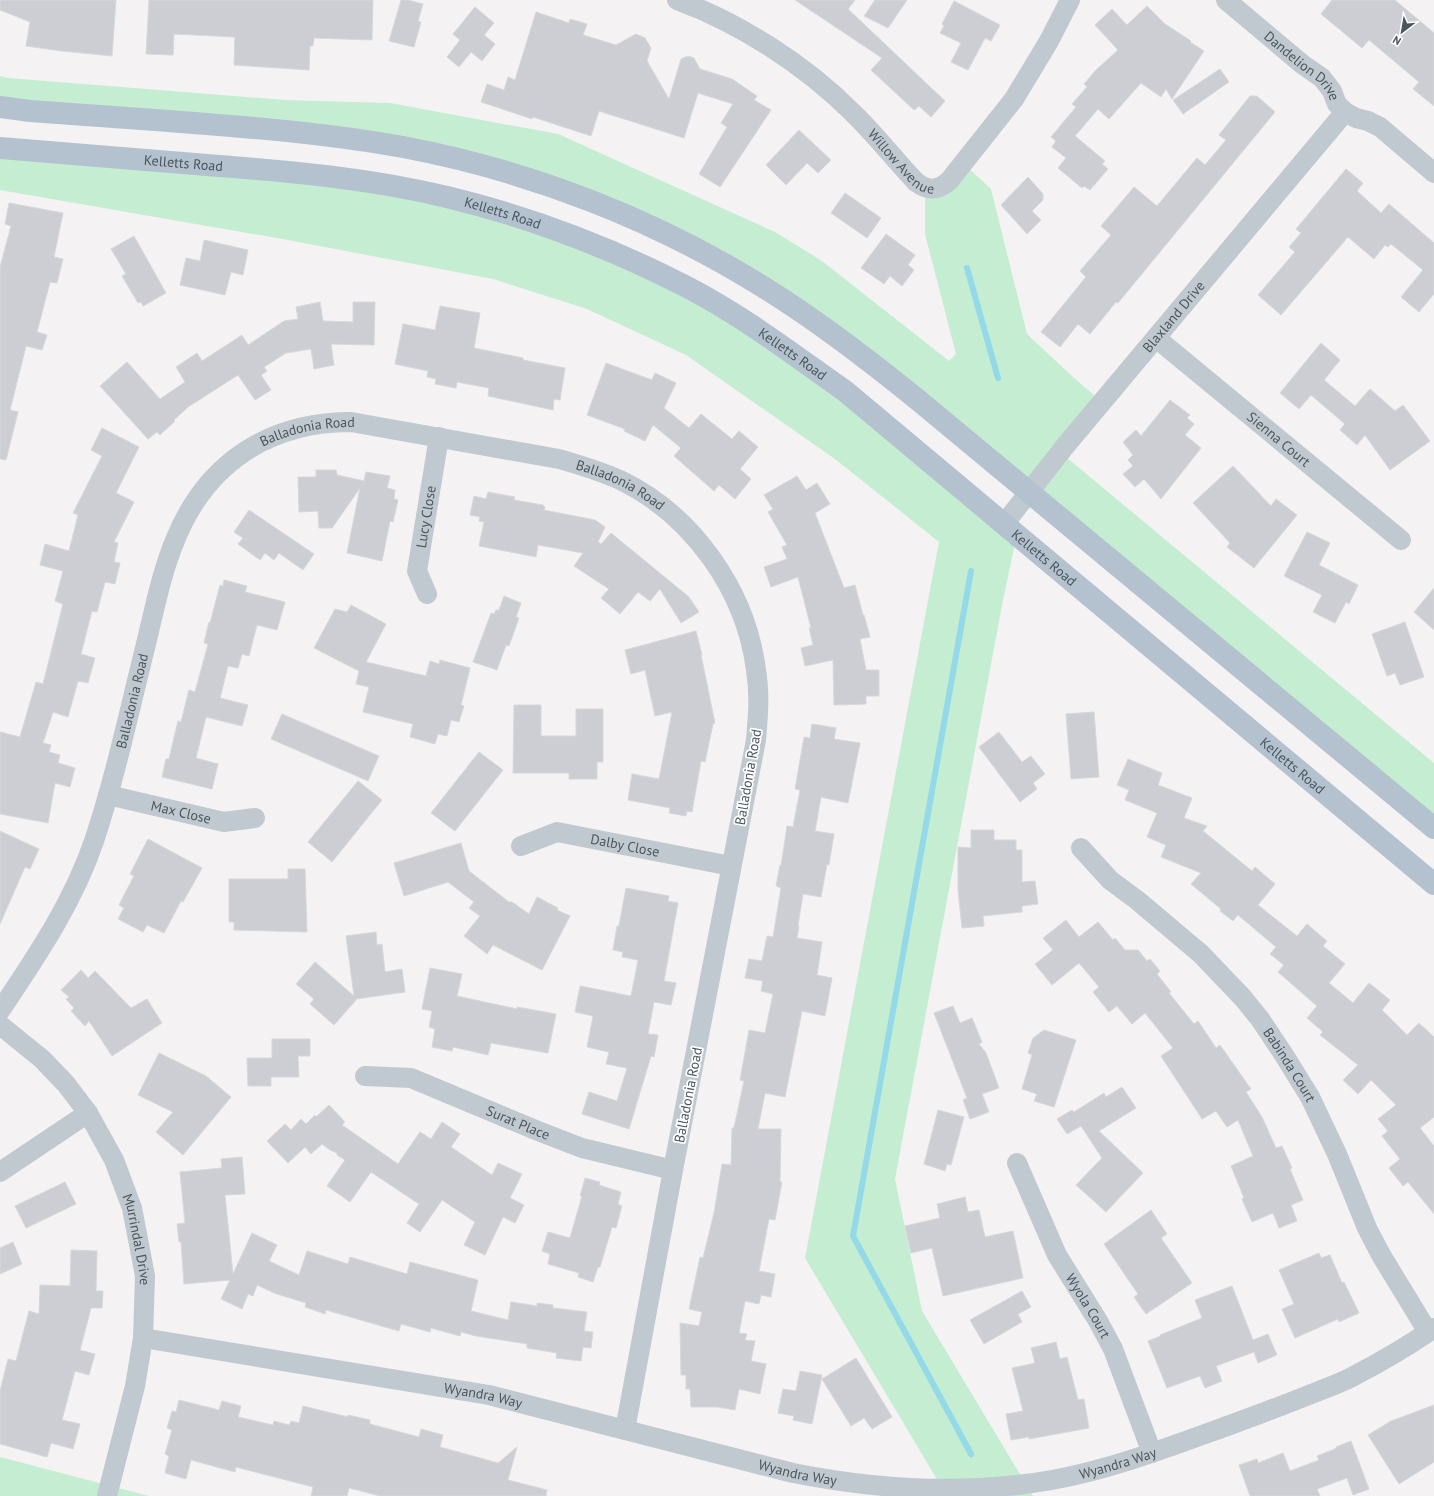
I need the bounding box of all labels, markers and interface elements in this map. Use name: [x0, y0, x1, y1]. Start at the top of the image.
north arrow: [1382, 12, 1422, 52]
street label: Dandelion Drive: [1260, 27, 1344, 103]
text: N: [1390, 33, 1404, 48]
street label: Willow Avenue: [864, 125, 935, 198]
street label: Kelletts Road: [143, 151, 223, 175]
street label: Kelletts Road: [462, 193, 543, 233]
street label: Blaxland Drive: [1138, 277, 1209, 356]
street label: Kelletts Road: [755, 324, 830, 384]
street label: Sienna Court: [1243, 408, 1314, 471]
street label: Balladonia Road: [257, 413, 355, 450]
street label: Balladonia Road: [574, 456, 668, 514]
street label: Lucy Close: [412, 484, 440, 549]
street label: Kelletts Road: [1008, 525, 1080, 590]
street label: Balladonia Road: [112, 652, 152, 750]
street label: Balladonia Road: [731, 728, 765, 826]
street label: Kelletts Road: [1256, 733, 1329, 798]
street label: Max Close: [149, 796, 213, 828]
street label: Dalby Close: [589, 830, 661, 861]
street label: Babinda Court: [1259, 1024, 1320, 1105]
street label: Balladonia Road: [670, 1046, 706, 1144]
street label: Surat Place: [484, 1101, 552, 1144]
street label: Murrindal Drive: [118, 1191, 154, 1286]
street label: Wyola Court: [1062, 1270, 1115, 1342]
street label: Wyandra Way: [443, 1379, 525, 1412]
street label: Wyandra Way: [1077, 1443, 1159, 1483]
street label: Wyandra Way: [756, 1455, 839, 1490]

